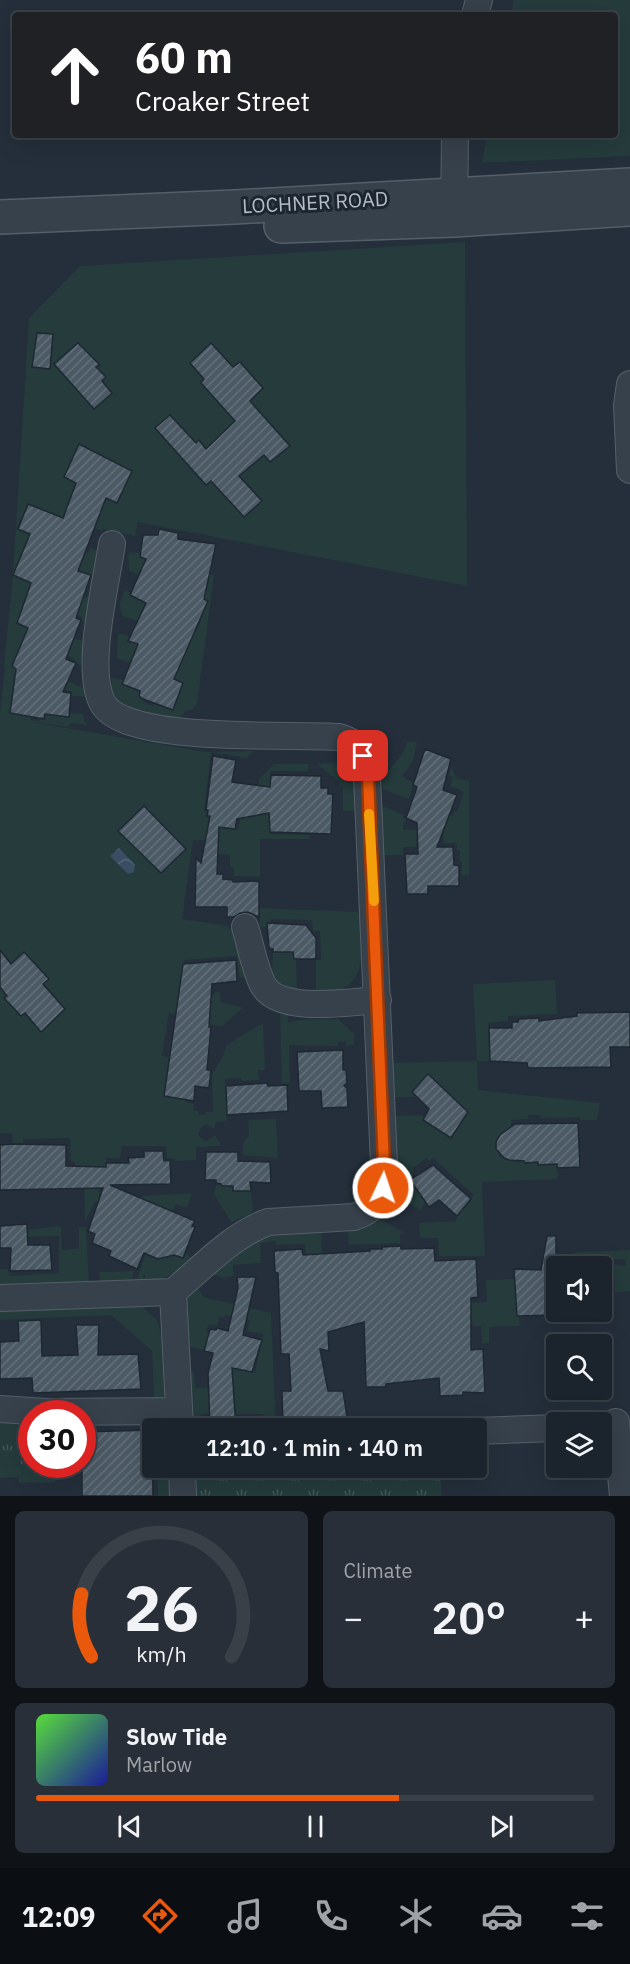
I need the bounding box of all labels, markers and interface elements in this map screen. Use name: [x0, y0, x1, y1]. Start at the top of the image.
text: 60 m: [135, 30, 233, 85]
icon: ahead: [36, 36, 114, 114]
text: Croaker Street: [135, 83, 310, 118]
street label: LOCHNER ROAD: [241, 185, 389, 219]
pin: [337, 730, 388, 781]
icon: arrive: [346, 739, 379, 772]
position arrow: [351, 1156, 415, 1220]
map controls: [546, 1256, 612, 1478]
button: sound: [546, 1256, 612, 1322]
button: search: [546, 1334, 612, 1400]
speed limit sign: 30: [18, 1400, 96, 1478]
button: layers: [546, 1412, 612, 1478]
text: 12:10 · 1 min · 140 m: [206, 1433, 423, 1462]
text: Climate: [344, 1557, 412, 1584]
text: 26: [124, 1567, 199, 1648]
text: 20°: [431, 1588, 506, 1646]
text: −: [344, 1596, 363, 1639]
text: +: [574, 1596, 594, 1639]
text: km/h: [136, 1640, 186, 1668]
text: Slow Tide: [126, 1722, 227, 1751]
text: Marlow: [126, 1751, 192, 1778]
icon: previous: [113, 1810, 146, 1843]
icon: pause: [299, 1810, 332, 1843]
icon: next: [485, 1810, 518, 1843]
icon: directions: [139, 1895, 181, 1937]
icon: music: [224, 1895, 266, 1937]
icon: phone: [310, 1895, 352, 1937]
icon: climate: [395, 1895, 437, 1937]
icon: car: [481, 1895, 523, 1937]
icon: filters: [566, 1895, 608, 1937]
text: 12:09: [22, 1899, 95, 1934]

